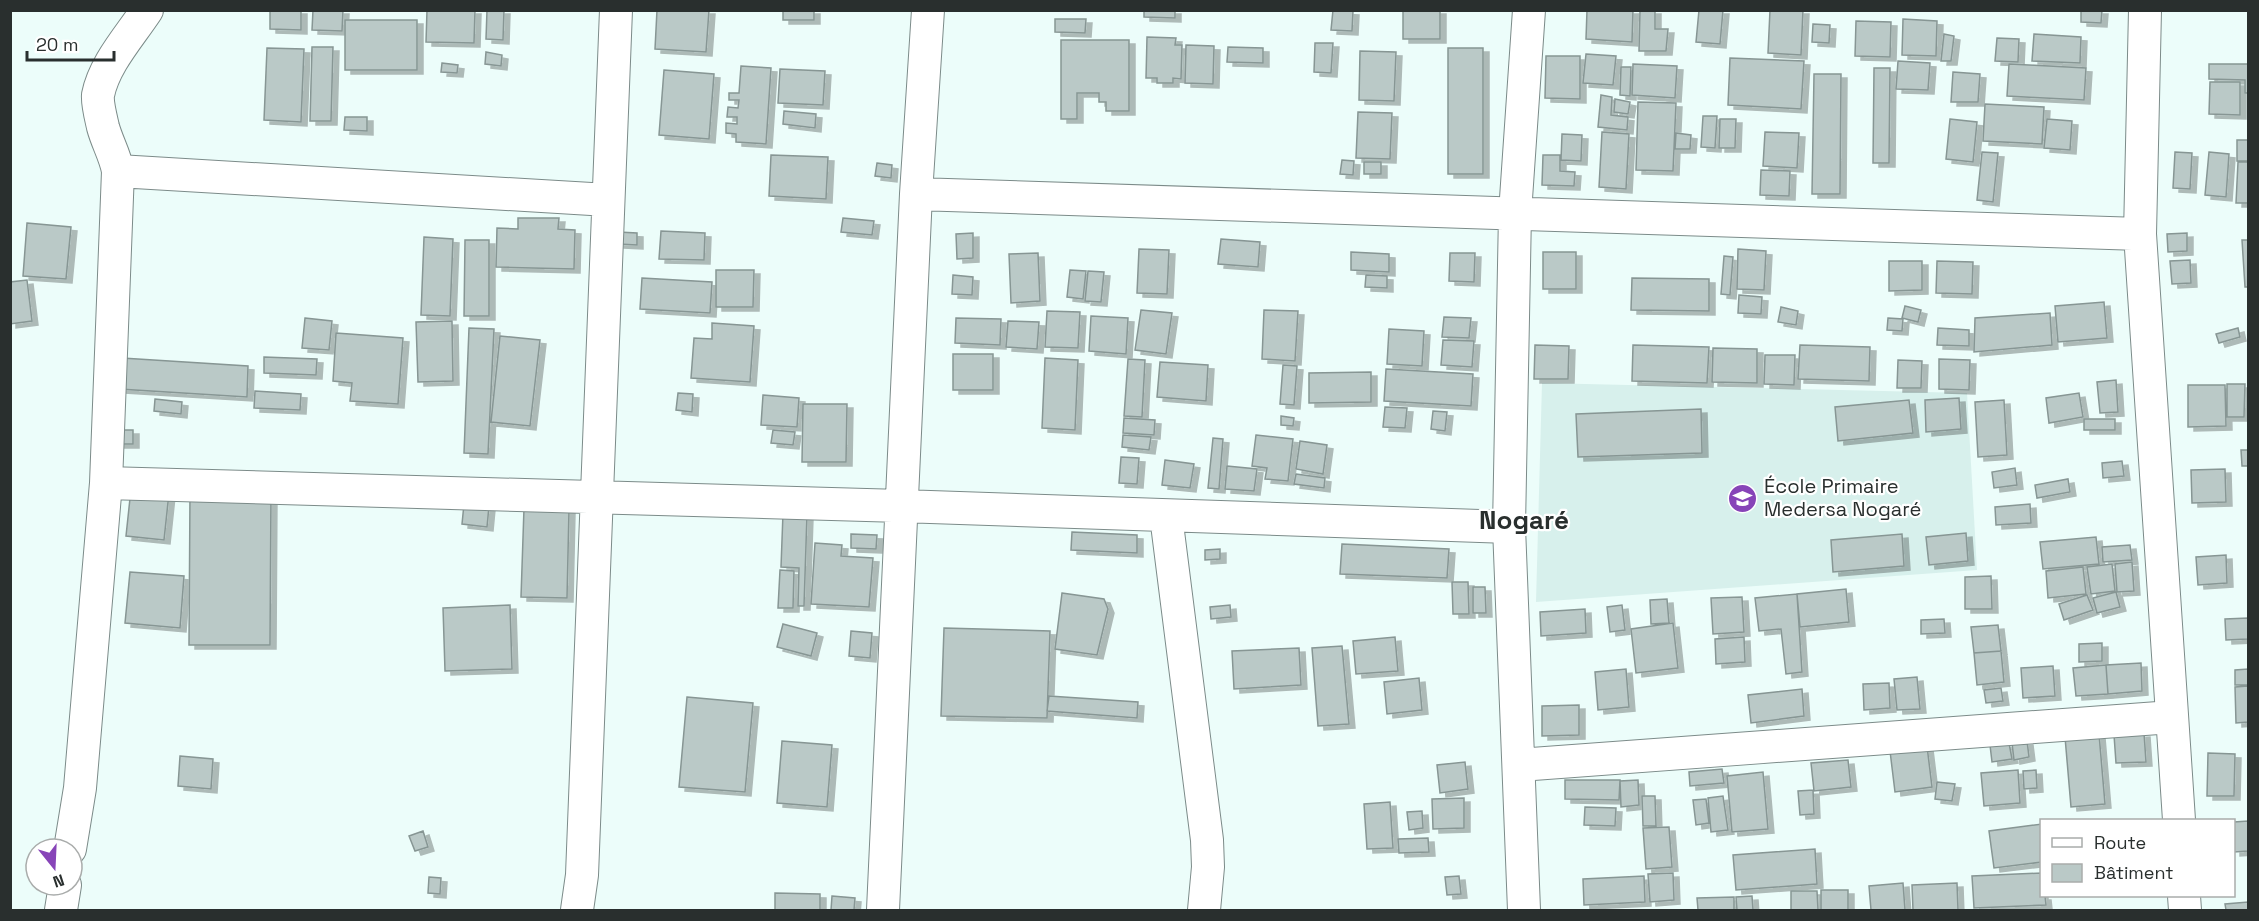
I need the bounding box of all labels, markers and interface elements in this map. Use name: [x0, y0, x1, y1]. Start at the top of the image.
scale bar: [27, 24, 114, 62]
text: 20 m: [36, 33, 79, 56]
place label: École Primaire Medersa Nogaré: [1764, 473, 1921, 522]
school or university icon: École Primaire Medersa Nogaré: [1727, 482, 1759, 514]
district label: Nogaré: [1479, 503, 1569, 537]
legend: [2040, 819, 2235, 897]
text: Route: [2094, 831, 2146, 854]
north arrow: [24, 837, 84, 897]
text: Bâtiment: [2094, 861, 2174, 884]
text: N: [50, 869, 67, 892]

